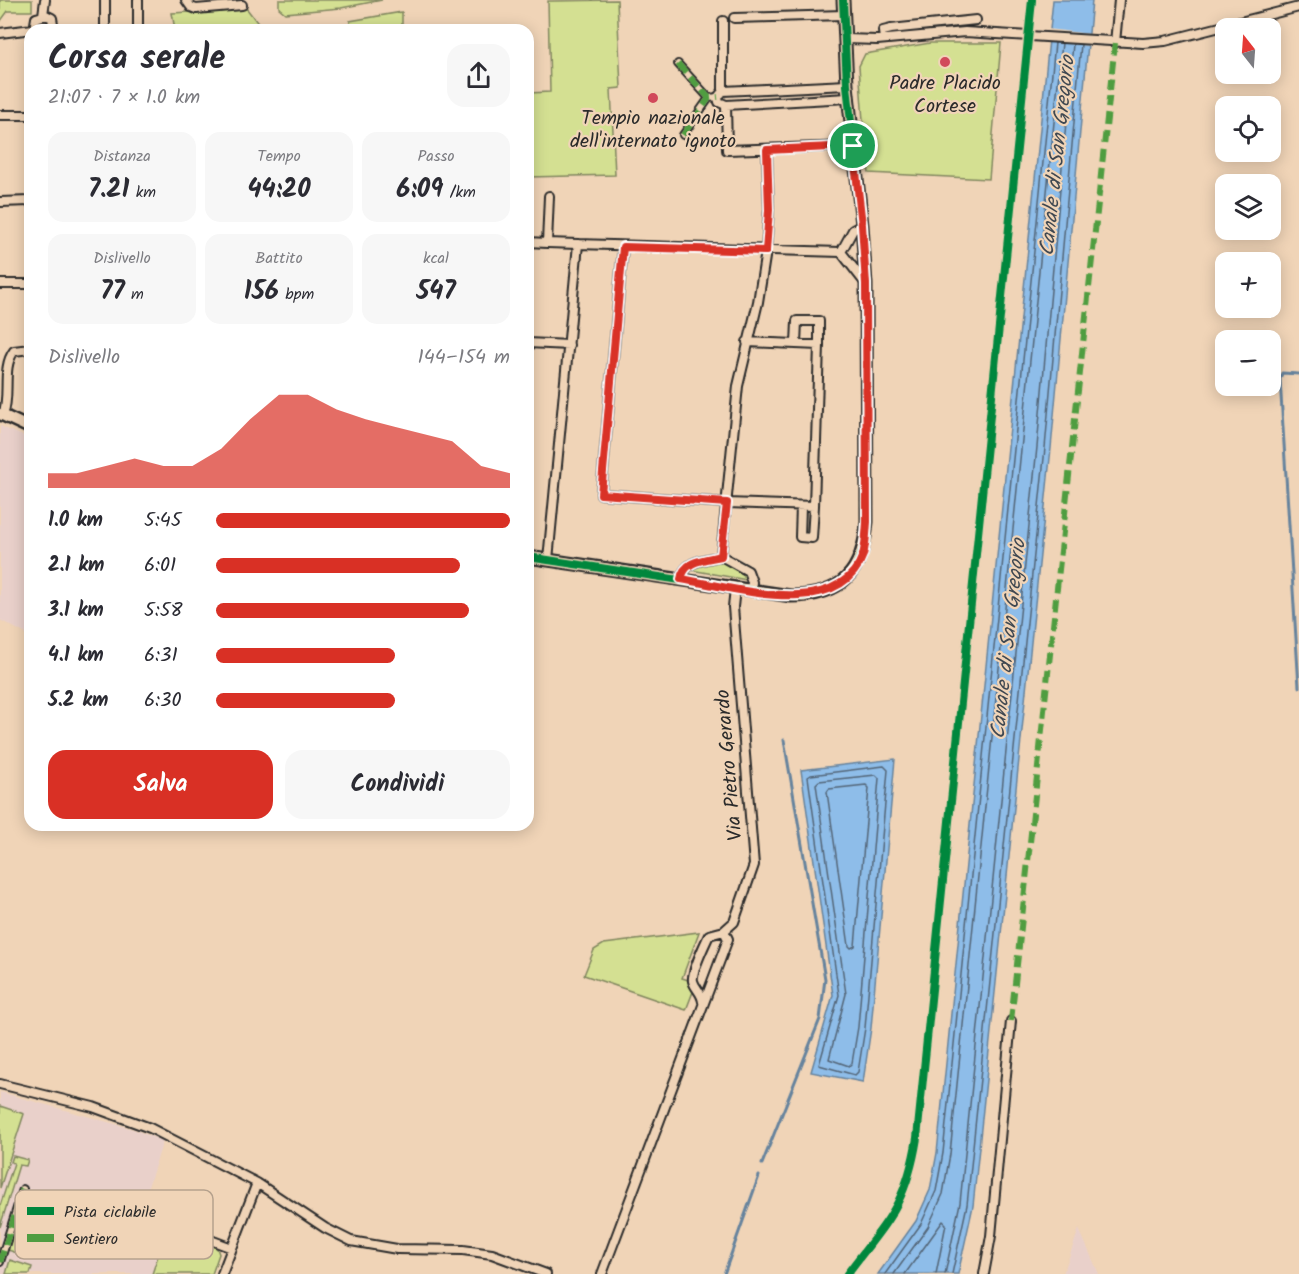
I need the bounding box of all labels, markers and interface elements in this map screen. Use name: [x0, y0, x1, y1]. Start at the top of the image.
north arrow: [1215, 18, 1281, 84]
map controls: [1215, 18, 1281, 396]
text: Corsa serale: [48, 33, 225, 86]
button: share: [447, 44, 510, 107]
water label: Canale di San Gregorio: [1031, 53, 1085, 258]
marker: Padre Placido Cortese: [938, 55, 952, 69]
place label: Padre Placido Cortese: [889, 68, 1001, 123]
text: 21:07 · 7 × 1.0 km: [48, 82, 200, 114]
marker: Tempio nazionale dell'internato ignoto: [646, 91, 660, 105]
button: locate: [1215, 96, 1281, 162]
place label: Tempio nazionale dell'internato ignoto: [570, 103, 736, 158]
pin: [827, 120, 878, 171]
icon: arrive: [836, 129, 869, 162]
text: Distanza: [93, 144, 151, 169]
text: Tempo: [257, 144, 301, 169]
text: Passo: [417, 144, 455, 169]
text: 7.21: [88, 169, 129, 211]
text: 44:20: [247, 169, 311, 211]
text: 6:09: [396, 169, 443, 211]
button: layers: [1215, 174, 1281, 240]
text: km: [129, 180, 156, 205]
text: /km: [443, 180, 476, 205]
text: Dislivello: [93, 246, 151, 271]
text: Battito: [255, 246, 303, 271]
text: kcal: [423, 246, 449, 271]
button: +: [1215, 252, 1281, 318]
text: 77: [100, 271, 125, 313]
text: 156: [244, 271, 279, 313]
text: 547: [416, 271, 456, 313]
text: m: [125, 282, 144, 307]
text: bpm: [279, 282, 314, 307]
button: −: [1215, 330, 1281, 396]
text: Dislivello: [48, 342, 120, 374]
text: 144–154 m: [418, 342, 510, 374]
text: 1.0 km: [48, 505, 103, 537]
text: 5:45: [144, 505, 181, 537]
water label: Canale di San Gregorio: [982, 536, 1036, 741]
text: 2.1 km: [48, 550, 104, 582]
text: 6:01: [144, 550, 176, 582]
text: 3.1 km: [48, 595, 104, 627]
text: 5:58: [144, 595, 182, 627]
text: 4.1 km: [48, 640, 104, 672]
text: 6:31: [144, 640, 178, 672]
text: 5.2 km: [48, 685, 108, 717]
text: 6:30: [144, 685, 181, 717]
street label: Via Pietro Gerardo: [707, 688, 753, 842]
button: Salva: [48, 750, 273, 819]
button: Condividi: [285, 750, 510, 819]
legend: [15, 1190, 213, 1259]
text: Pista ciclabile: [64, 1200, 156, 1225]
text: Sentiero: [64, 1227, 118, 1252]

